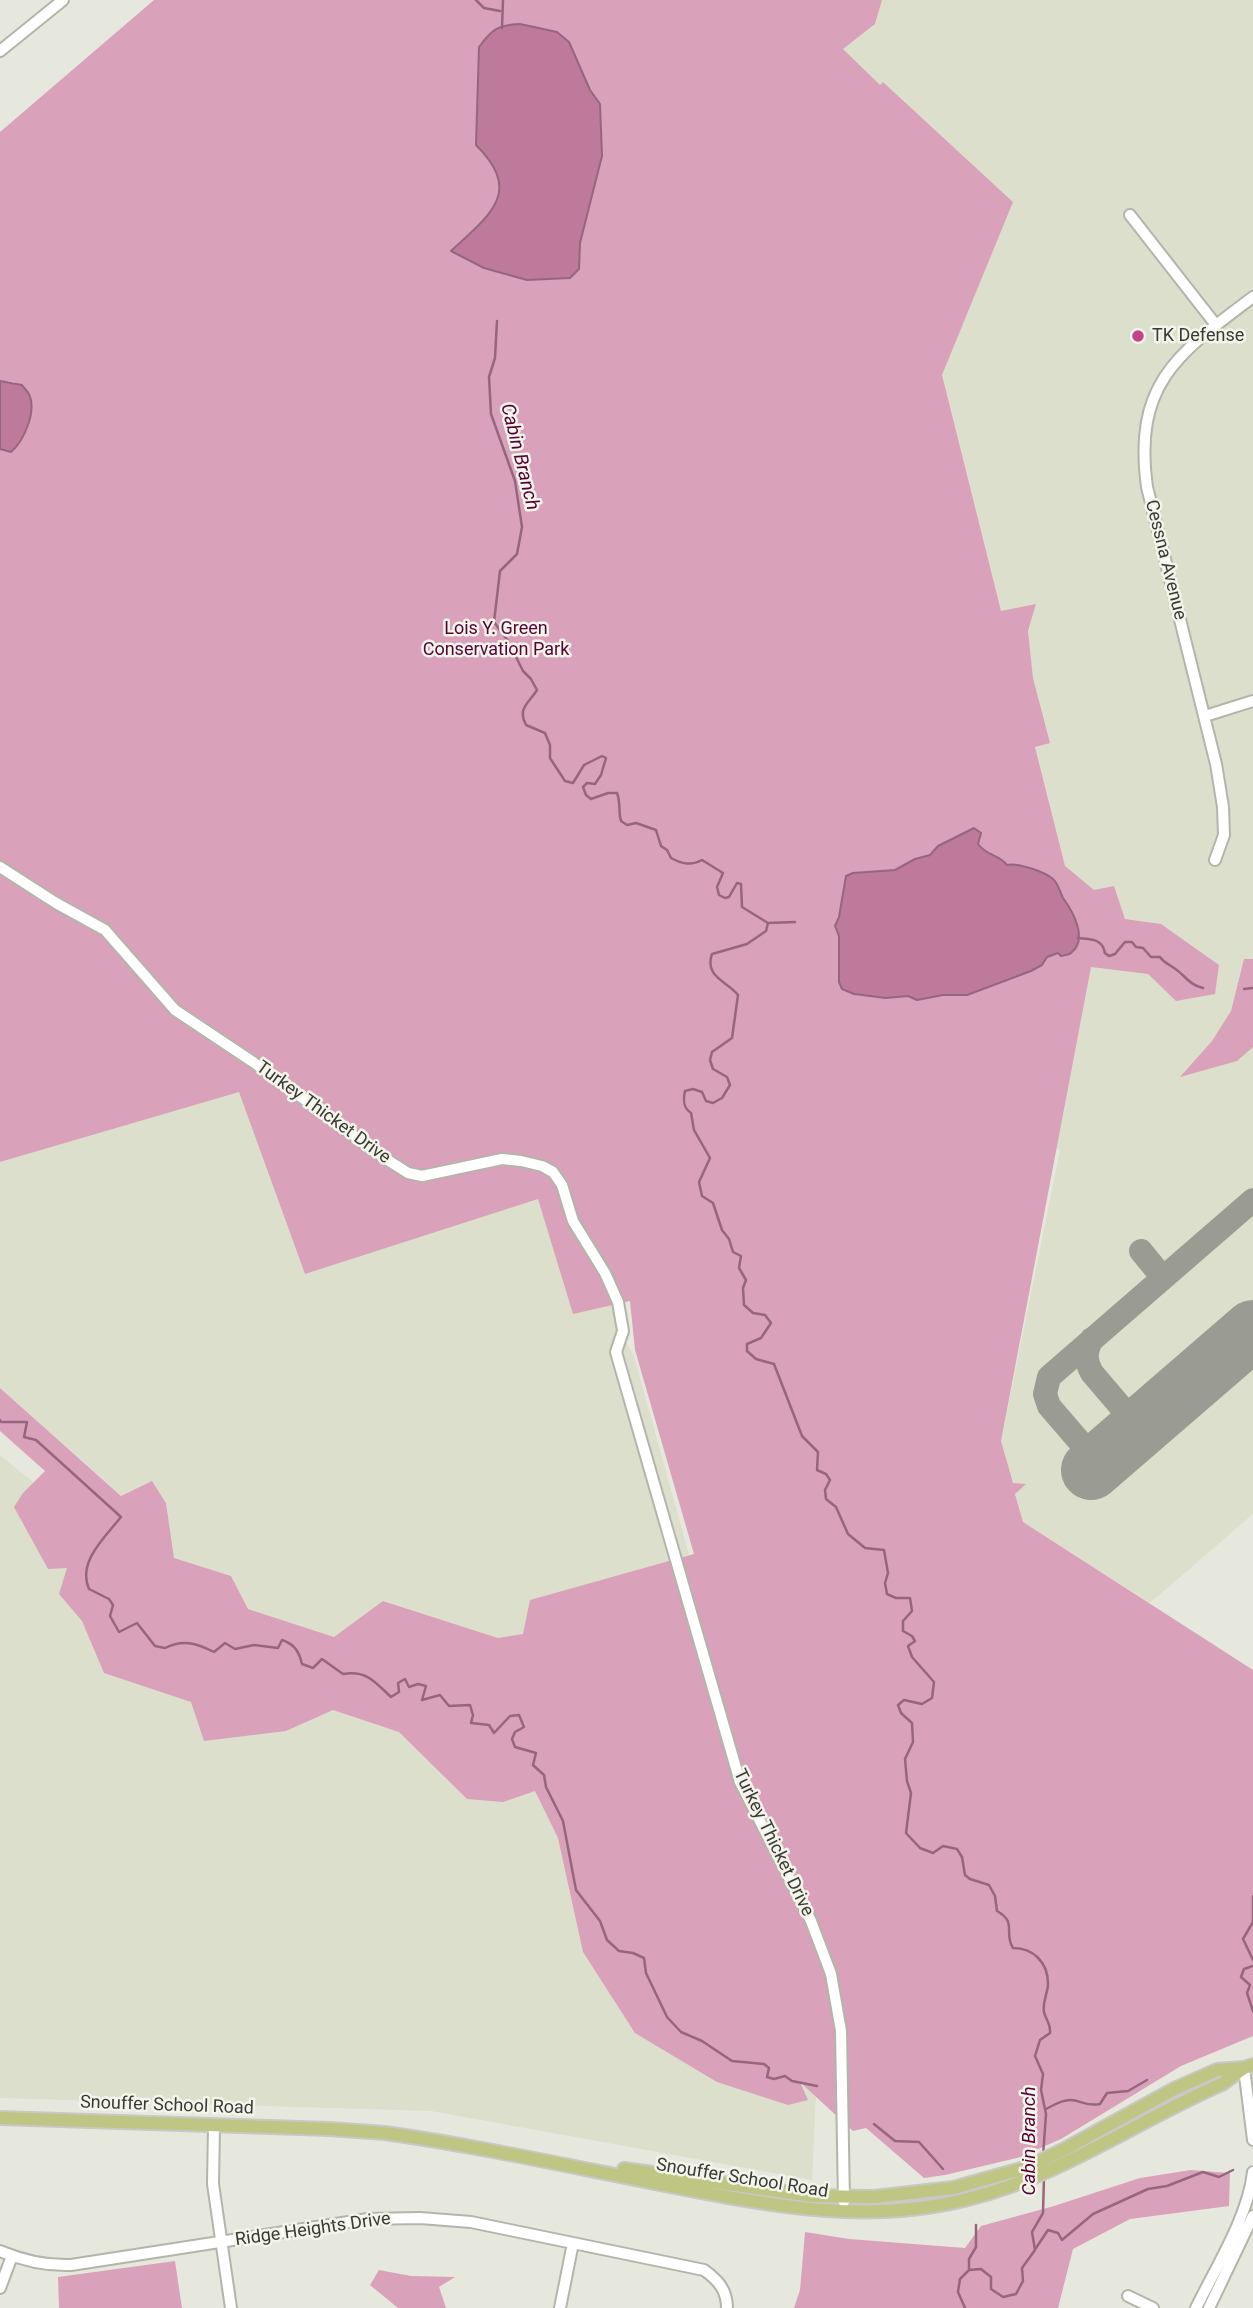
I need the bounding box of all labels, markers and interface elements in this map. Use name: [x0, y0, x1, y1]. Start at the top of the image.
place label: TK Defense: [1152, 325, 1244, 347]
marker: TK Defense: [1130, 328, 1146, 344]
water label: Cabin Branch: [495, 401, 543, 513]
street label: Cessna Avenue: [1140, 498, 1190, 622]
park label: Lois Y. Green Conservation Park: [423, 618, 569, 660]
street label: Turkey Thicket Drive: [252, 1057, 394, 1169]
street label: Turkey Thicket Drive: [728, 1766, 818, 1920]
water label: Cabin Branch: [1019, 2086, 1041, 2196]
street label: Snouffer School Road: [80, 2092, 254, 2120]
street label: Snouffer School Road: [654, 2155, 830, 2203]
street label: Ridge Heights Drive: [234, 2208, 392, 2252]

